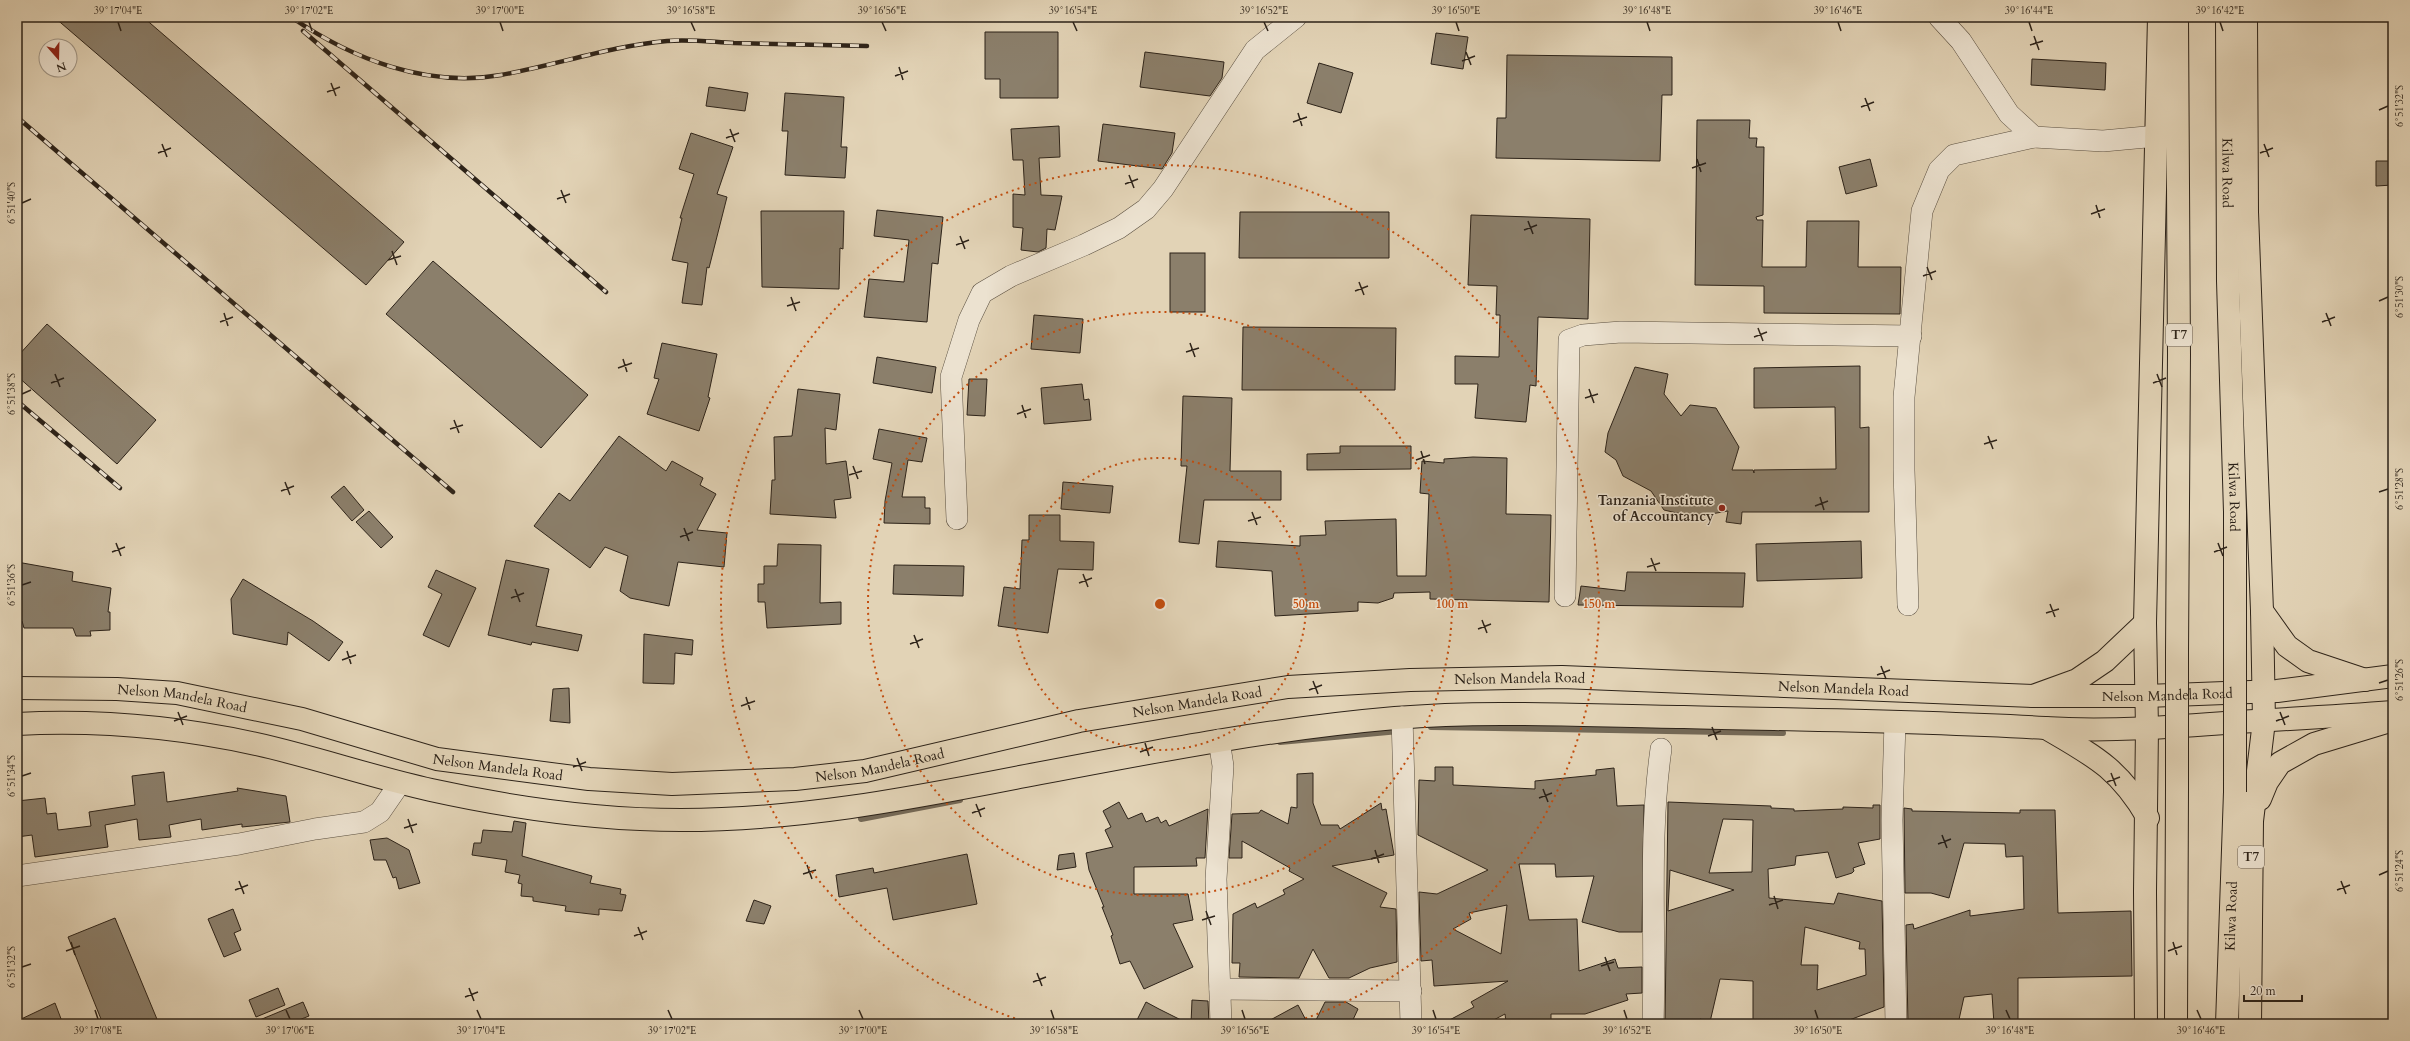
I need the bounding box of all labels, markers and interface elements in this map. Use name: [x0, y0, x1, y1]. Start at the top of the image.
text: 39°17'04"E: [94, 4, 142, 18]
text: 39°17'02"E: [285, 4, 333, 18]
text: 39°17'00"E: [476, 4, 524, 18]
text: 39°16'58"E: [667, 4, 715, 18]
text: 39°16'56"E: [858, 4, 906, 18]
text: 39°16'54"E: [1049, 4, 1097, 18]
text: 39°16'52"E: [1240, 4, 1288, 18]
text: 39°16'50"E: [1432, 4, 1480, 18]
text: 39°16'48"E: [1623, 4, 1671, 18]
text: 39°16'46"E: [1814, 4, 1862, 18]
text: 39°16'44"E: [2005, 4, 2053, 18]
text: 39°16'42"E: [2196, 4, 2244, 18]
north arrow: [38, 38, 78, 78]
text: N: [54, 58, 68, 76]
text: 6°51'32"S: [2393, 85, 2407, 127]
street label: Kilwa Road: [2218, 138, 2237, 208]
text: 6°51'40"S: [5, 182, 19, 224]
text: 6°51'30"S: [2393, 276, 2407, 318]
road number: T7: [2166, 324, 2192, 346]
text: 6°51'38"S: [5, 373, 19, 415]
street label: Kilwa Road: [2224, 462, 2245, 532]
text: 6°51'28"S: [2393, 468, 2407, 510]
place label: Tanzania Institute of Accountancy: [1597, 491, 1714, 526]
marker: Tanzania Institute of Accountancy: [1717, 503, 1727, 513]
text: 6°51'36"S: [5, 564, 19, 606]
text: 50 m: [1293, 596, 1320, 612]
text: 100 m: [1436, 596, 1469, 612]
text: 150 m: [1583, 596, 1616, 612]
centre of rings: [1153, 597, 1167, 611]
text: 6°51'26"S: [2393, 659, 2407, 701]
street label: Nelson Mandela Road: [1454, 667, 1586, 689]
street label: Nelson Mandela Road: [1778, 676, 1910, 701]
street label: Nelson Mandela Road: [117, 680, 249, 717]
street label: Nelson Mandela Road: [1131, 682, 1264, 722]
street label: Nelson Mandela Road: [2102, 683, 2234, 706]
street label: Nelson Mandela Road: [814, 743, 946, 786]
street label: Nelson Mandela Road: [432, 749, 565, 785]
text: 6°51'34"S: [5, 755, 19, 797]
road number: T7: [2238, 846, 2264, 868]
text: 6°51'24"S: [2393, 850, 2407, 892]
street label: Kilwa Road: [2220, 880, 2241, 951]
text: 6°51'32"S: [5, 946, 19, 988]
scale bar: [2244, 977, 2302, 1003]
text: 20 m: [2250, 983, 2277, 999]
text: 39°17'08"E: [74, 1024, 122, 1038]
text: 39°17'06"E: [266, 1024, 314, 1038]
text: 39°17'04"E: [457, 1024, 505, 1038]
text: 39°17'02"E: [648, 1024, 696, 1038]
text: 39°17'00"E: [839, 1024, 887, 1038]
text: 39°16'58"E: [1030, 1024, 1078, 1038]
text: 39°16'56"E: [1221, 1024, 1269, 1038]
text: 39°16'54"E: [1412, 1024, 1460, 1038]
text: 39°16'52"E: [1603, 1024, 1651, 1038]
text: 39°16'50"E: [1794, 1024, 1842, 1038]
text: 39°16'48"E: [1986, 1024, 2034, 1038]
text: 39°16'46"E: [2177, 1024, 2225, 1038]

